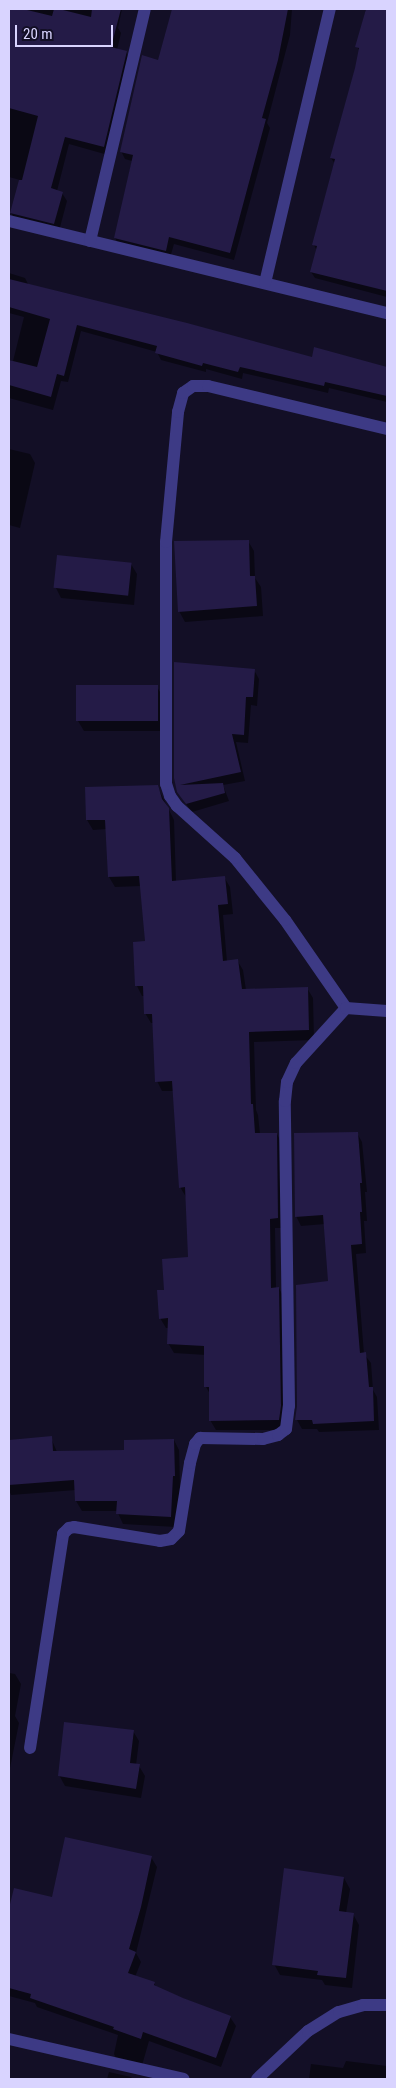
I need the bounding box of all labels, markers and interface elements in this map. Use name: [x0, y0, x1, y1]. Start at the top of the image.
scale bar: [18, 15, 115, 47]
text: 20 m: [23, 25, 53, 43]

